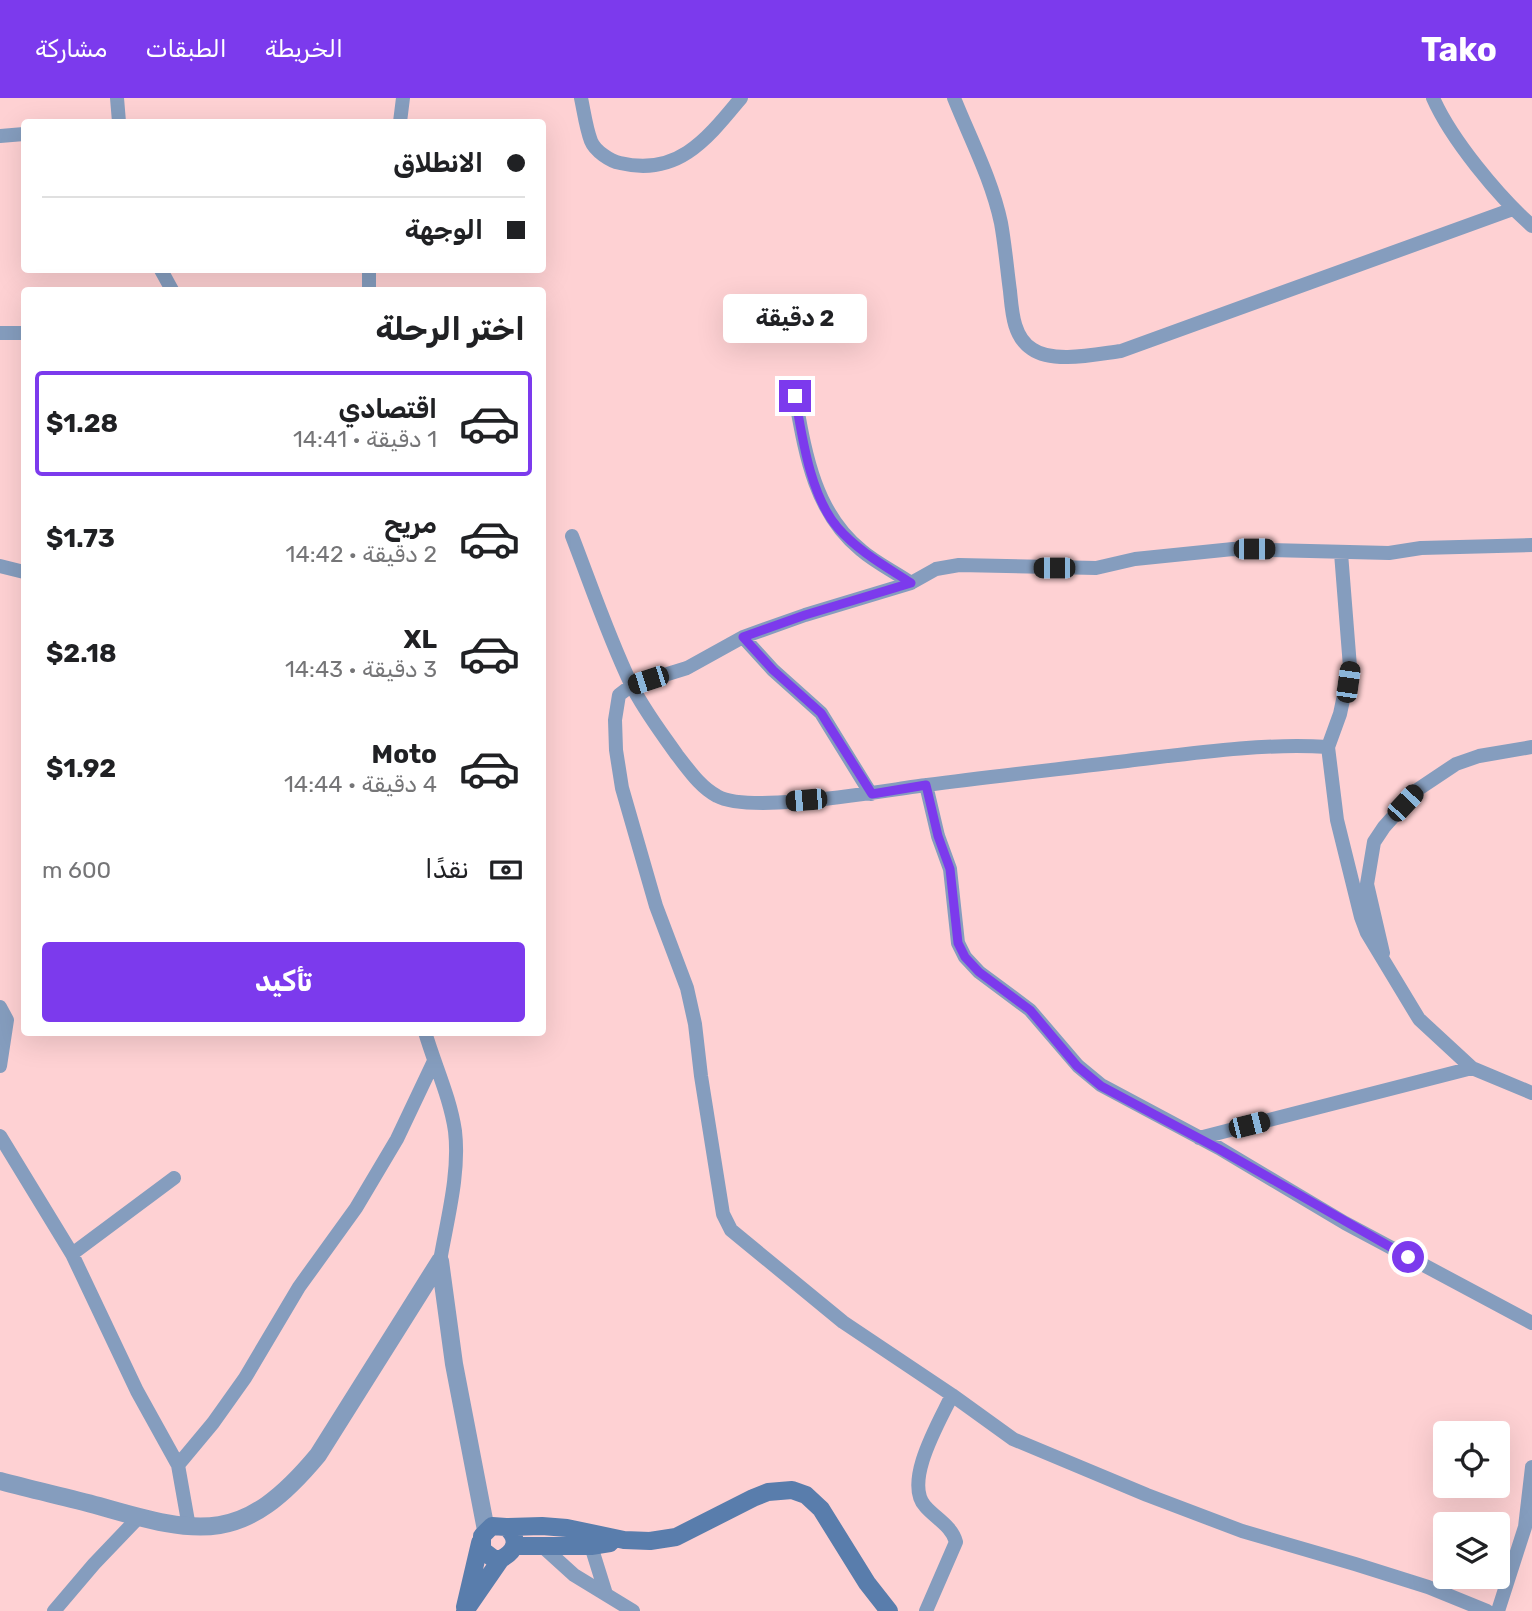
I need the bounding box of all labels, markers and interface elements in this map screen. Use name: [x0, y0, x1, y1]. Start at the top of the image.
text: Tako: [1421, 30, 1497, 69]
text: مشاركة: [35, 35, 107, 63]
text: الطبقات: [145, 35, 227, 63]
text: الخريطة: [265, 35, 343, 63]
text: الانطلاق: [393, 148, 483, 179]
text: الوجهة: [405, 215, 483, 246]
callout: 2 دقيقة: [723, 294, 867, 344]
text: 2 دقيقة: [756, 304, 834, 332]
text: اختر الرحلة: [375, 310, 525, 348]
route end: [779, 380, 811, 412]
icon: car: [458, 392, 521, 455]
text: اقتصادي: [338, 394, 437, 425]
text: $1.28: [46, 408, 118, 439]
text: 1 دقيقة · 14:41: [293, 425, 437, 453]
icon: car: [458, 507, 521, 570]
text: مريح: [384, 509, 437, 540]
text: $1.73: [46, 523, 115, 554]
car: [1234, 539, 1276, 560]
text: 2 دقيقة · 14:42: [286, 540, 437, 568]
car: [1034, 558, 1076, 579]
icon: car: [458, 622, 521, 685]
text: XL: [404, 624, 437, 655]
text: $2.18: [46, 638, 117, 669]
text: 3 دقيقة · 14:43: [285, 655, 437, 683]
car: [1335, 660, 1362, 704]
car: [625, 664, 672, 696]
icon: car: [458, 737, 521, 800]
text: Moto: [372, 739, 437, 770]
text: $1.92: [46, 753, 116, 784]
text: 4 دقيقة · 14:44: [284, 770, 437, 798]
car: [1383, 780, 1428, 826]
car: [785, 788, 828, 812]
icon: cash: [487, 851, 525, 889]
text: نقدًا: [425, 854, 469, 885]
text: 600 m: [42, 856, 111, 884]
button: تأكيد: [42, 942, 525, 1022]
car: [1227, 1110, 1272, 1140]
route start: [1392, 1241, 1424, 1273]
map controls: [1433, 1421, 1510, 1589]
button: locate: [1433, 1421, 1510, 1498]
button: layers: [1433, 1512, 1510, 1589]

